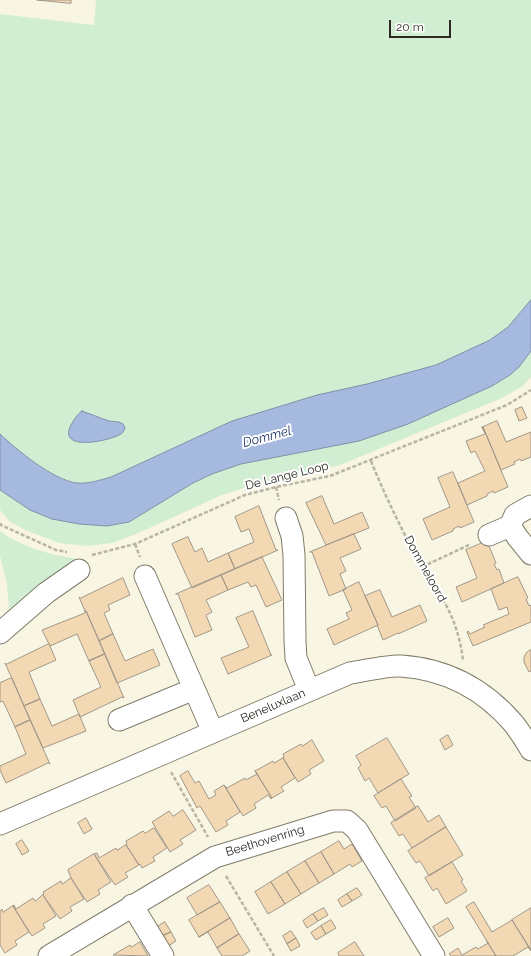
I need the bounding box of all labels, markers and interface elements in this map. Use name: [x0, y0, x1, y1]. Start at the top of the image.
scale bar: [391, 12, 453, 38]
text: 20 m: [396, 20, 424, 34]
water label: Dommel: [241, 423, 293, 451]
street label: De Lange Loop: [244, 459, 330, 493]
street label: Dommeloord: [401, 533, 449, 605]
street label: Beneluxlaan: [238, 686, 308, 726]
street label: Beethovenring: [224, 822, 306, 860]

